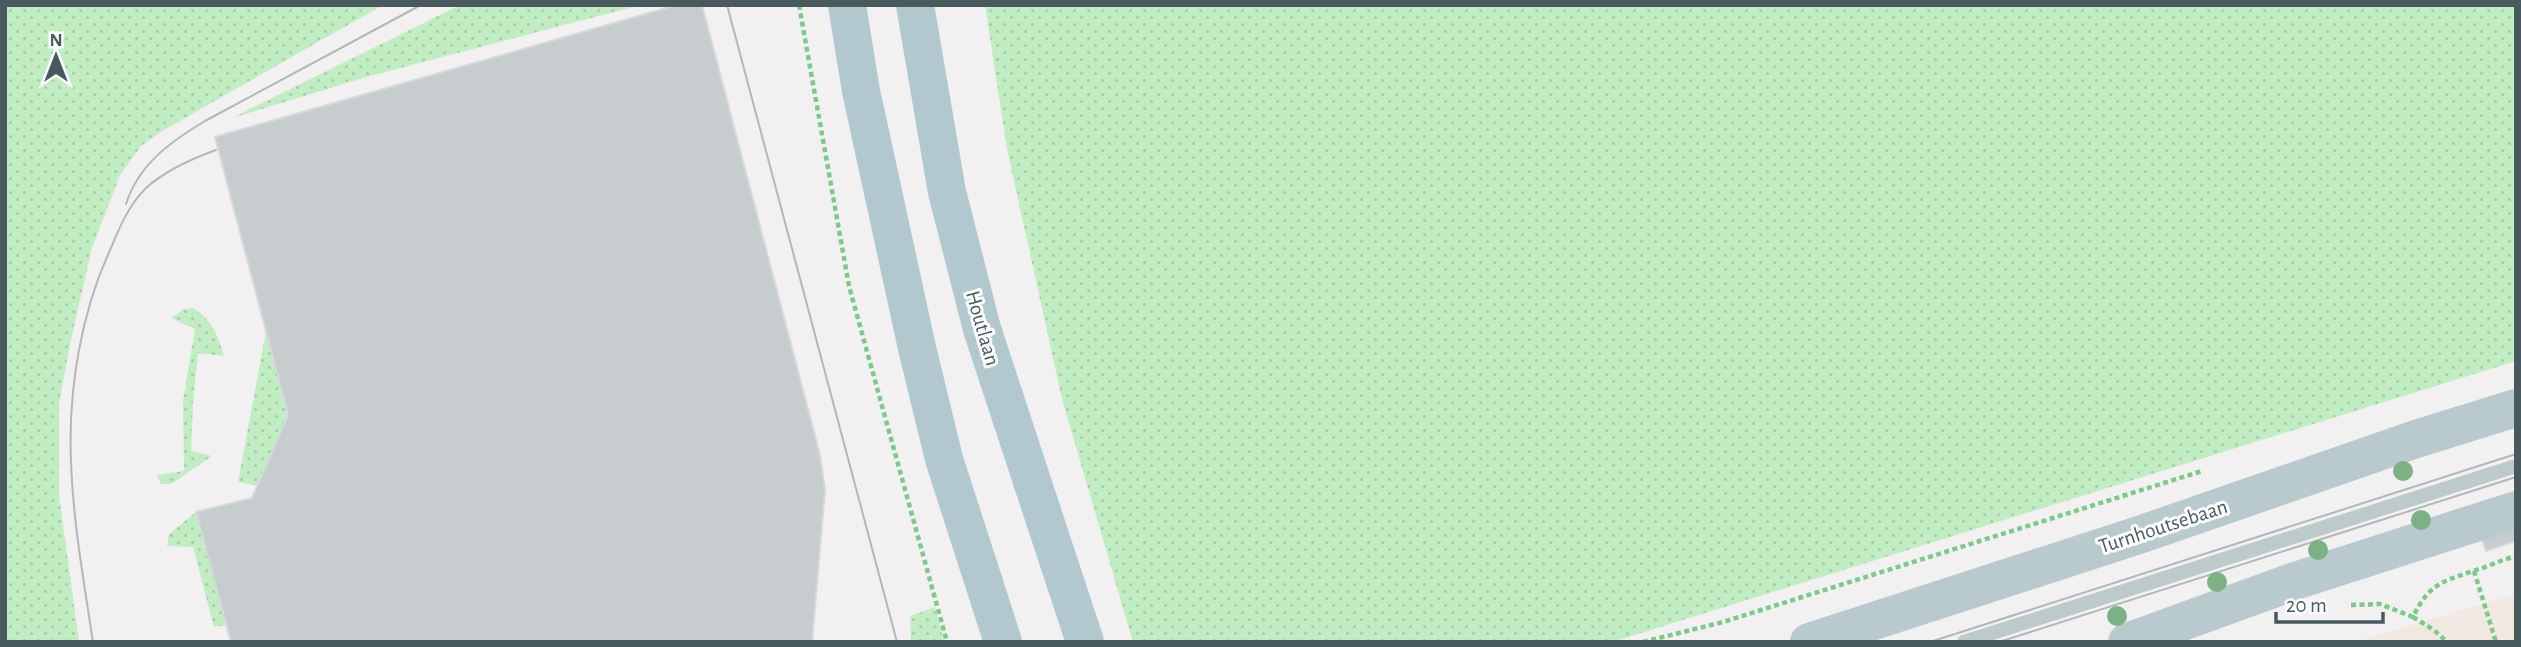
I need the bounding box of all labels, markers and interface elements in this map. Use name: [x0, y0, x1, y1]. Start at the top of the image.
north arrow: [21, 21, 91, 91]
text: N: [49, 31, 63, 50]
street label: Houtlaan: [962, 288, 1003, 368]
street label: Turnhoutsebaan: [2096, 496, 2230, 557]
scale bar: [2276, 580, 2383, 624]
text: 20 m: [2286, 595, 2327, 616]

